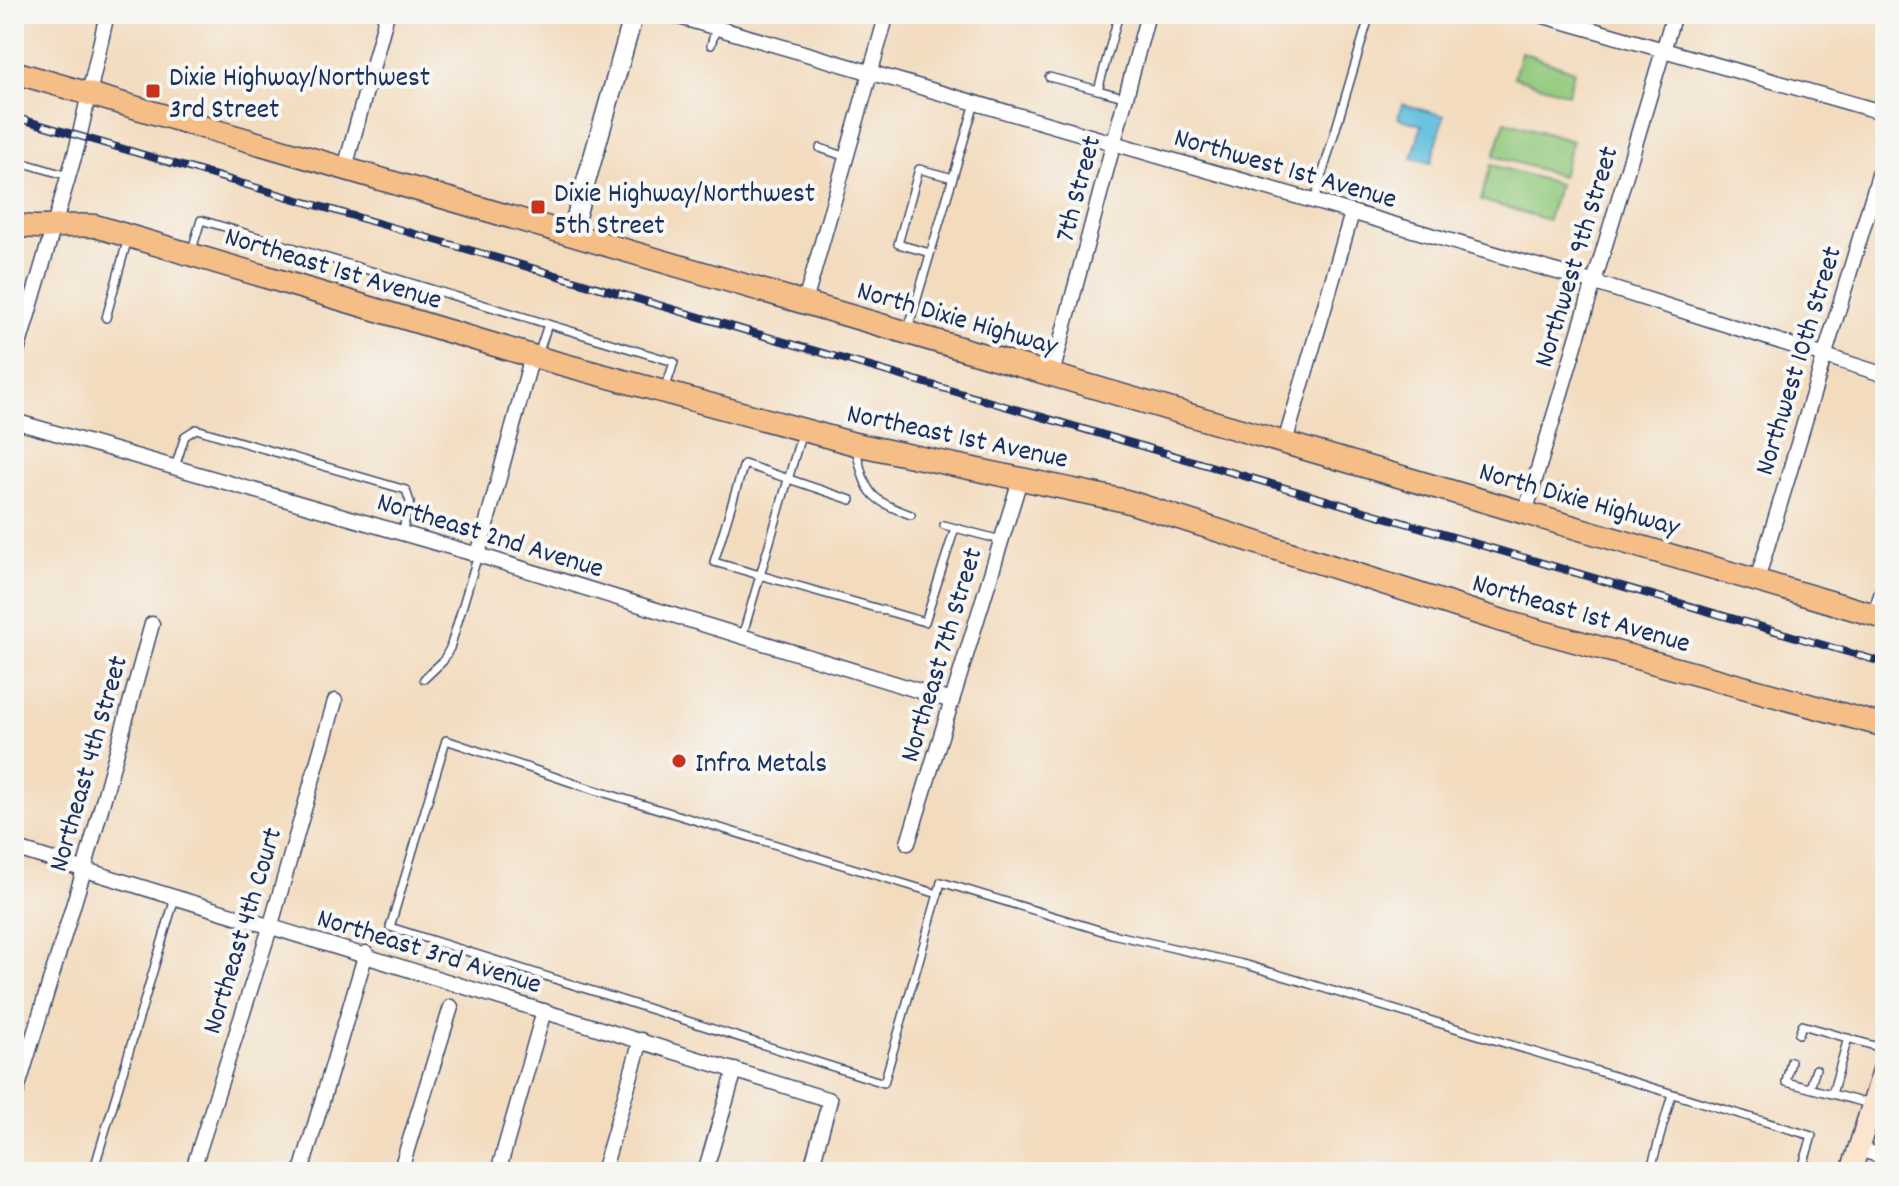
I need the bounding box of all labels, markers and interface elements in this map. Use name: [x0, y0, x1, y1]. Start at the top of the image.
place label: Dixie Highway/Northwest 3rd Street: [169, 60, 430, 132]
marker: Dixie Highway/Northwest 3rd Street: [144, 82, 162, 100]
street label: Northwest 1st Avenue: [1169, 120, 1401, 222]
street label: 7th Street: [1047, 132, 1114, 247]
street label: Northwest 9th Street: [1526, 142, 1631, 373]
place label: Dixie Highway/Northwest 5th Street: [554, 176, 815, 248]
marker: Dixie Highway/Northwest 5th Street: [529, 198, 547, 216]
street label: Northeast 1st Avenue: [219, 219, 446, 323]
street label: Northwest 10th Street: [1747, 242, 1855, 481]
street label: North Dixie Highway: [852, 273, 1062, 369]
street label: Northeast 1st Avenue: [843, 396, 1071, 482]
street label: North Dixie Highway: [1474, 454, 1684, 550]
street label: Northeast 2nd Avenue: [371, 484, 608, 591]
street label: Northeast 7th Street: [892, 543, 995, 768]
street label: Northeast 1st Avenue: [1467, 566, 1694, 666]
street label: Northeast 4th Street: [41, 652, 141, 877]
place label: Infra Metals: [695, 746, 827, 786]
marker: Infra Metals: [670, 752, 688, 770]
street label: Northeast 4th Court: [194, 823, 295, 1040]
street label: Northeast 3rd Avenue: [311, 901, 546, 1007]

